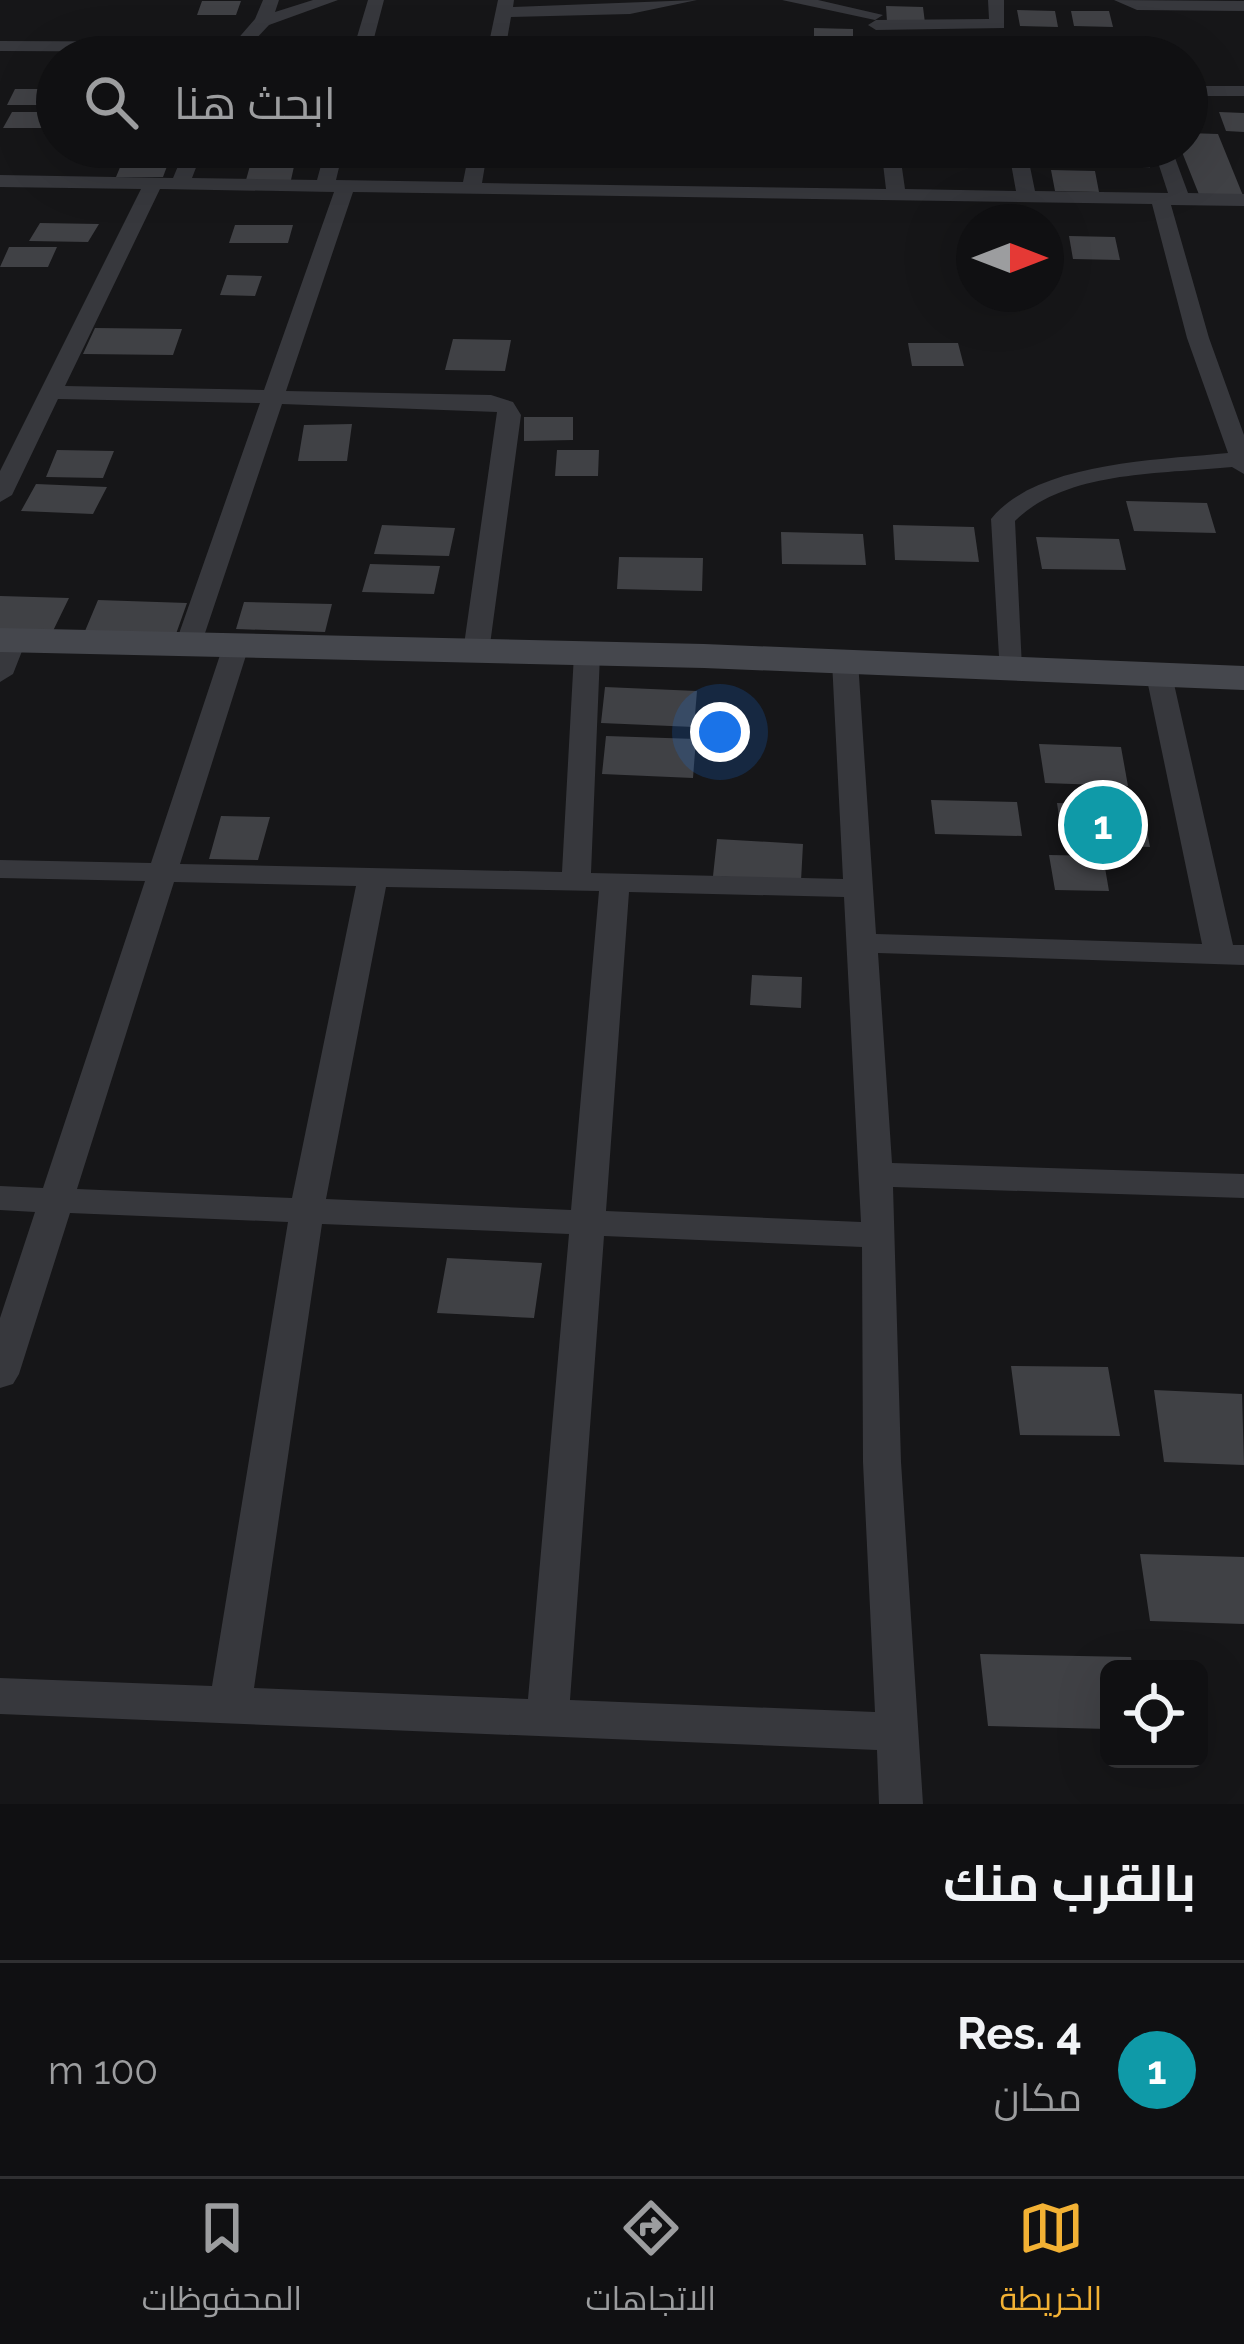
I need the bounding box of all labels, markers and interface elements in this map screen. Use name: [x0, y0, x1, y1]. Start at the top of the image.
search box: [36, 36, 1208, 168]
icon: search: [78, 69, 144, 135]
text: ابحث هنا: [174, 77, 336, 130]
north arrow: [956, 204, 1064, 312]
your location: [690, 702, 750, 762]
pin: 1: [1064, 780, 1142, 870]
map controls: [1100, 1660, 1208, 1768]
button: locate: [1100, 1660, 1208, 1768]
text: بالقرب منك: [943, 1853, 1196, 1913]
text: Res. 4: [957, 2007, 1082, 2060]
text: 100 m: [48, 2047, 158, 2093]
text: 1: [1147, 2047, 1167, 2093]
text: مكان: [994, 2074, 1082, 2120]
tab: المحفوظات: [142, 2195, 302, 2329]
tab: الاتجاهات: [586, 2195, 716, 2329]
tab: الخريطة: [999, 2195, 1102, 2329]

